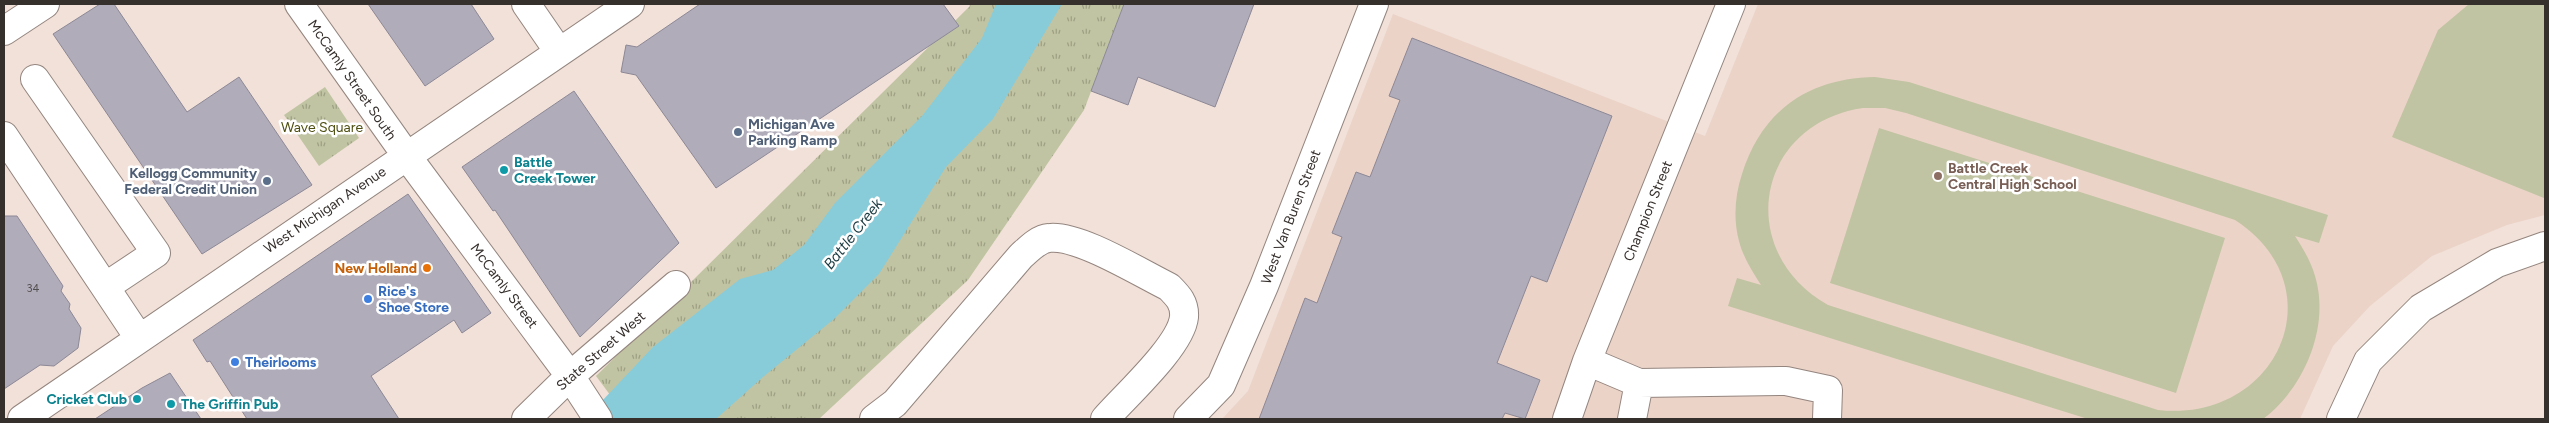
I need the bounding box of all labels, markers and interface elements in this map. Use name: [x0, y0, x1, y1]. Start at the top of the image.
street label: McCamly Street South: [304, 17, 400, 143]
place label: Michigan Ave Parking Ramp: [748, 116, 837, 149]
park label: Wave Square: [281, 119, 363, 136]
marker: Michigan Ave Parking Ramp: [732, 126, 744, 138]
street label: West Van Buren Street: [1258, 147, 1324, 287]
place label: Battle Creek Tower: [514, 154, 596, 187]
street label: Champion Street: [1620, 158, 1676, 264]
place label: Battle Creek Central High School: [1948, 160, 2077, 193]
street label: West Michigan Avenue: [261, 163, 390, 257]
marker: Battle Creek Tower: [498, 164, 510, 176]
place label: Kellogg Community Federal Credit Union: [124, 165, 258, 198]
marker: Battle Creek Central High School: [1932, 170, 1944, 182]
marker: Kellogg Community Federal Credit Union: [261, 175, 273, 187]
water label: Battle Creek: [820, 195, 887, 273]
street label: McCamly Street: [467, 240, 541, 332]
place label: New Holland: [334, 260, 417, 277]
marker: New Holland: [421, 262, 433, 274]
house number: 34: [27, 282, 40, 295]
place label: Rice's Shoe Store: [378, 283, 449, 316]
marker: Rice's Shoe Store: [362, 293, 374, 305]
street label: State Street West: [553, 308, 649, 394]
place label: Theirlooms: [245, 354, 317, 371]
marker: Theirlooms: [229, 356, 241, 368]
place label: Cricket Club: [46, 391, 127, 408]
marker: Cricket Club: [131, 393, 143, 405]
place label: The Griffin Pub: [181, 396, 278, 413]
marker: The Griffin Pub: [165, 398, 177, 410]

